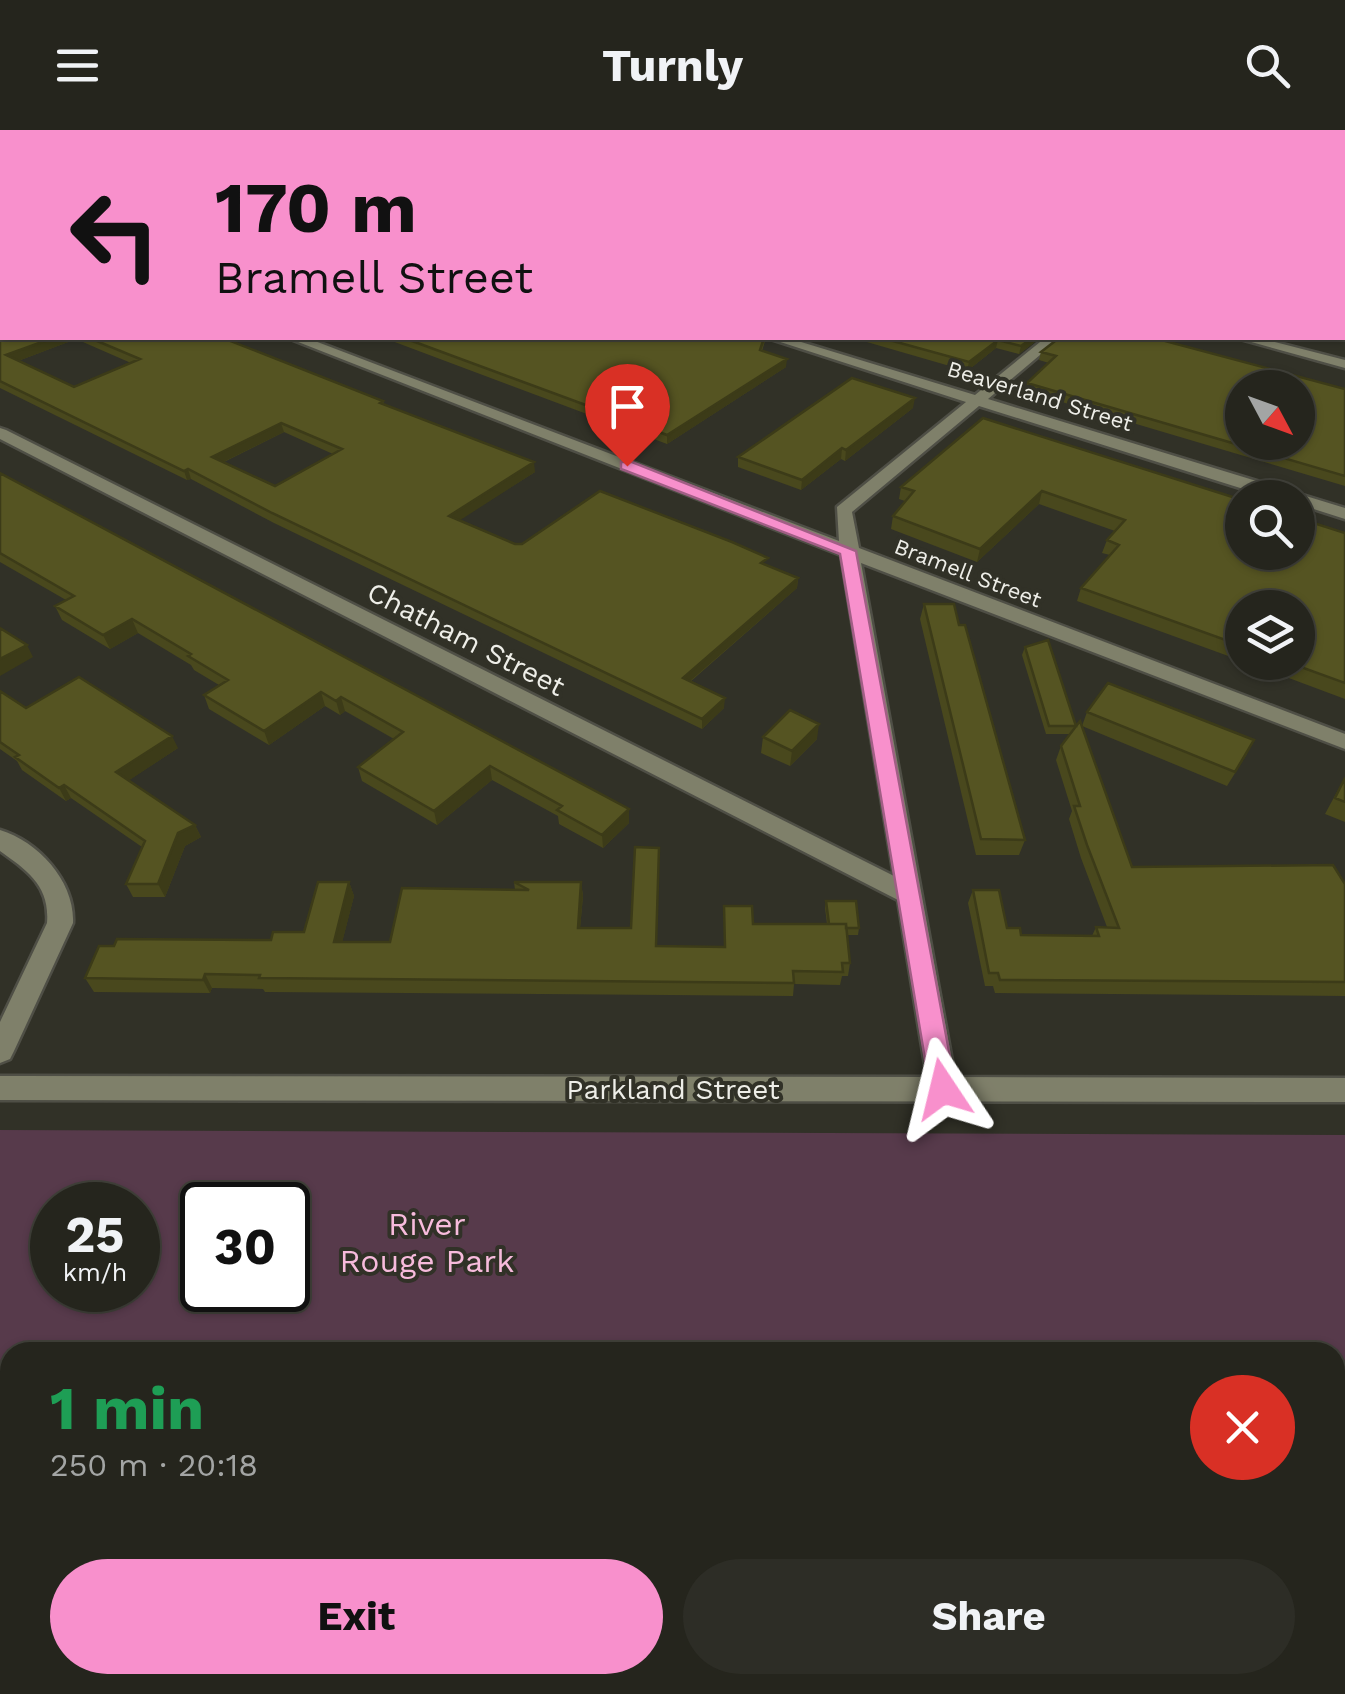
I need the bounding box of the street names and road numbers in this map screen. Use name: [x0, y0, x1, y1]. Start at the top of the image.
street label: Beaverland Street: [944, 356, 1136, 436]
street label: Bramell Street: [891, 533, 1045, 613]
street label: Chatham Street: [362, 575, 571, 703]
street label: Parkland Street: [566, 1073, 780, 1106]

